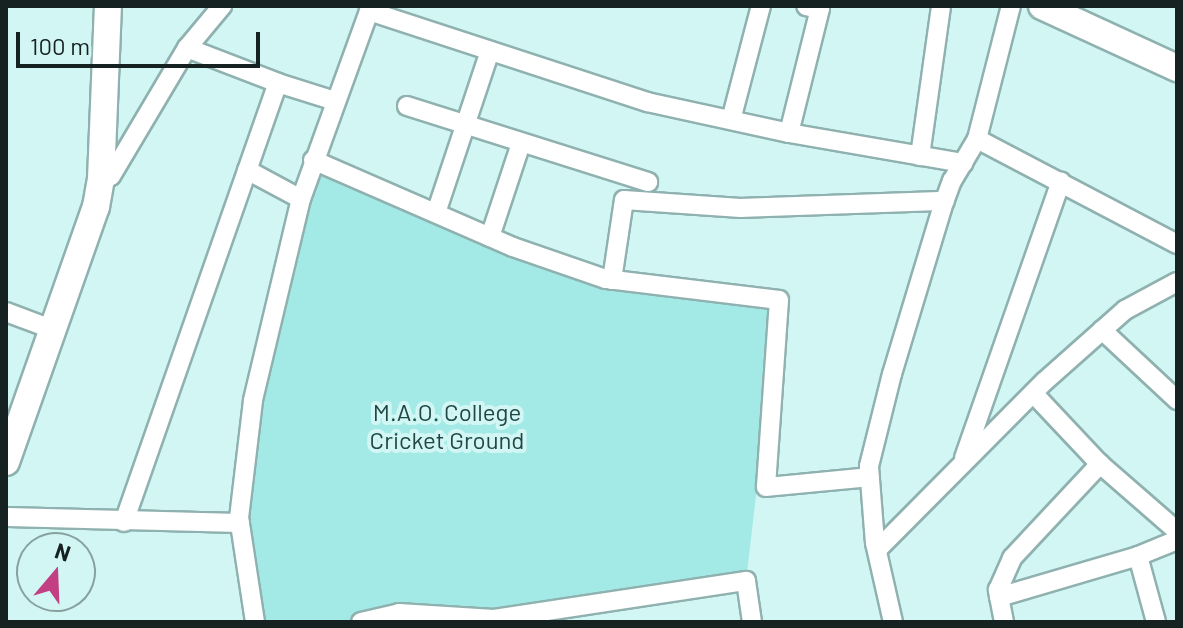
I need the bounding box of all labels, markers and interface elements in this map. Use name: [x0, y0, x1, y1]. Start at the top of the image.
scale bar: [20, 16, 264, 66]
text: 100 m: [30, 31, 90, 60]
park label: M.A.O. College Cricket Ground: [370, 398, 524, 454]
north arrow: [16, 532, 96, 612]
text: N: [52, 537, 74, 566]

